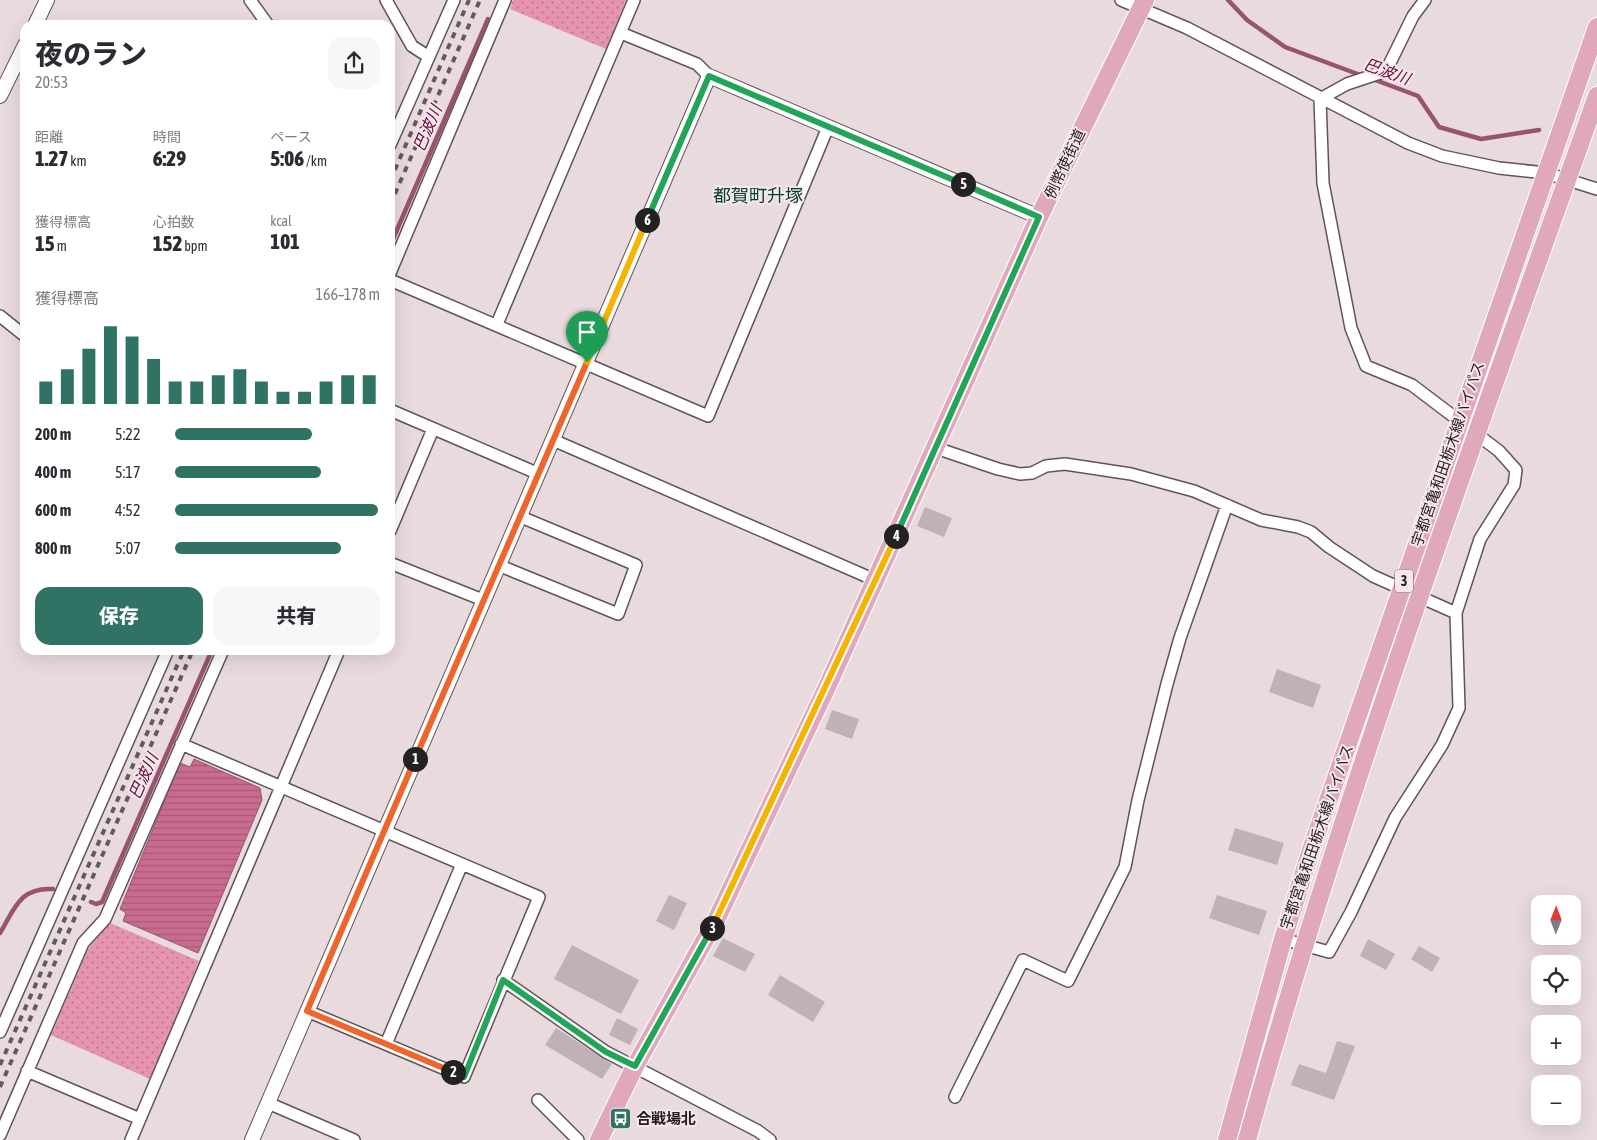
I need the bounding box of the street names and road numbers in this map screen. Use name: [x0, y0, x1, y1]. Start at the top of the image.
street label: 例幣使街道: [1041, 126, 1088, 201]
street label: 宇都宮亀和田栃木線バイパス: [1408, 359, 1487, 549]
road number: 3: [1395, 570, 1413, 592]
street label: 宇都宮亀和田栃木線バイパス: [1277, 742, 1356, 932]

